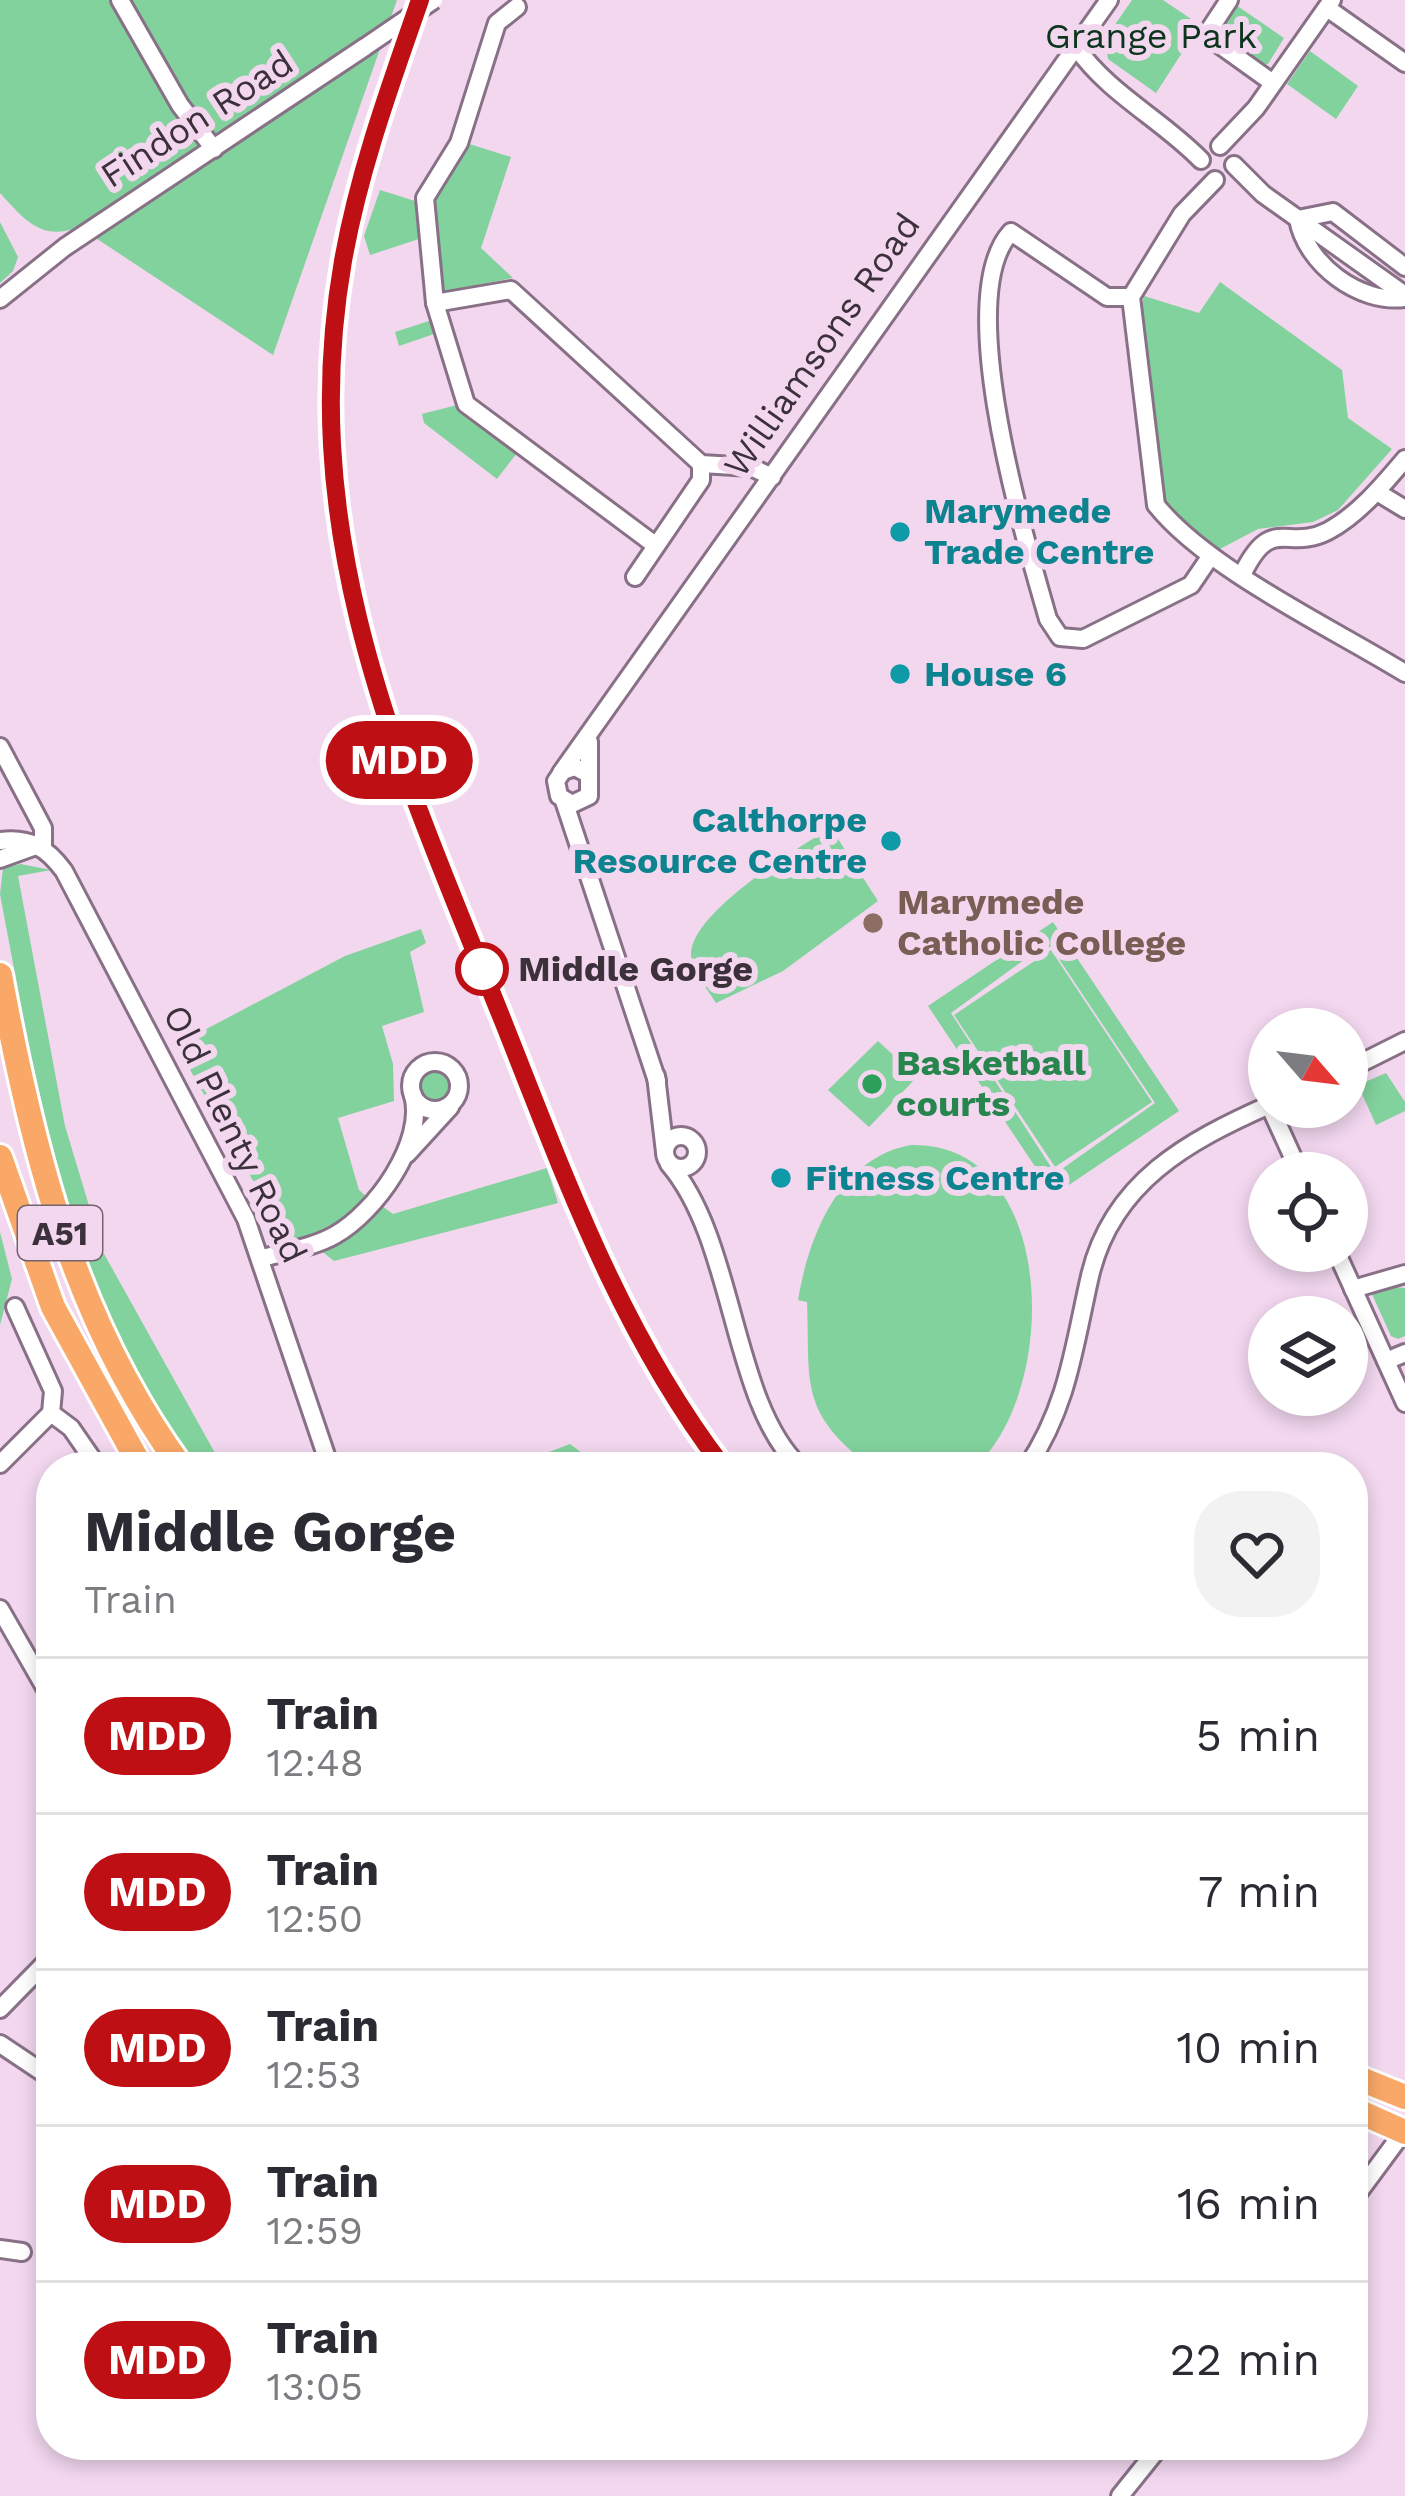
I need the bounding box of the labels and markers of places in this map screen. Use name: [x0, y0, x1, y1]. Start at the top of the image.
place label: Marymede Trade Centre: [924, 490, 1154, 573]
marker: Marymede Trade Centre: [887, 519, 913, 545]
place label: House 6: [924, 653, 1067, 695]
marker: House 6: [887, 661, 913, 687]
place label: Calthorpe Resource Centre: [572, 799, 867, 882]
marker: Calthorpe Resource Centre: [878, 828, 904, 854]
place label: Marymede Catholic College: [897, 881, 1186, 964]
marker: Marymede Catholic College: [860, 910, 886, 936]
marker: Middle Gorge: [457, 944, 507, 994]
place label: Middle Gorge: [518, 948, 753, 990]
place label: Basketball courts: [896, 1042, 1086, 1125]
marker: Basketball courts: [859, 1071, 885, 1097]
place label: Fitness Centre: [805, 1157, 1064, 1199]
marker: Fitness Centre: [768, 1165, 794, 1191]

